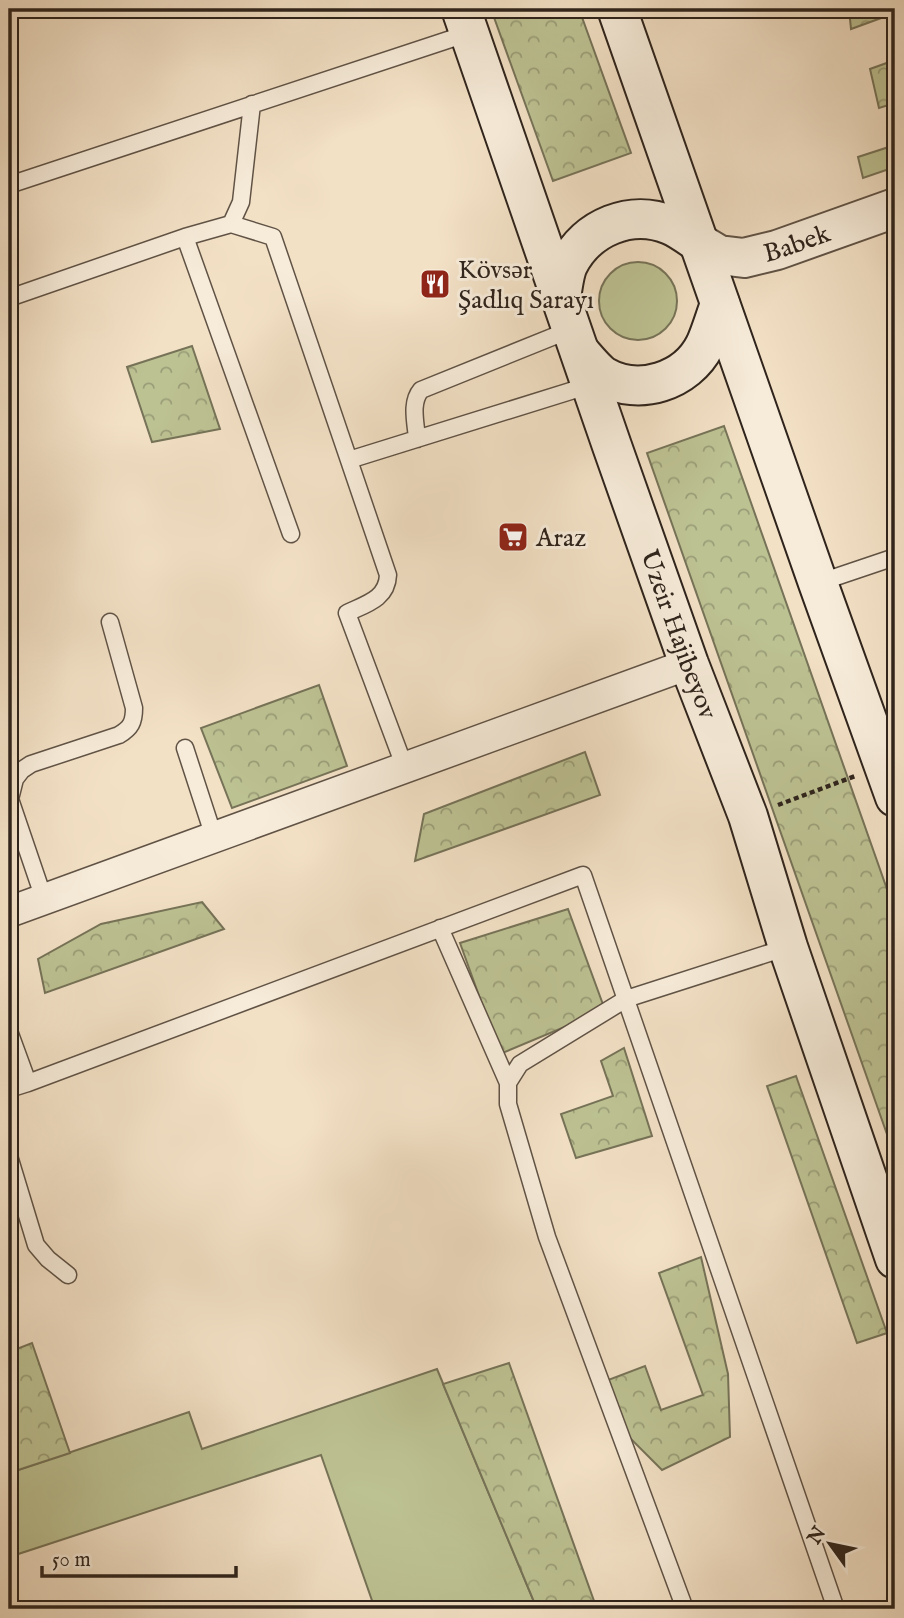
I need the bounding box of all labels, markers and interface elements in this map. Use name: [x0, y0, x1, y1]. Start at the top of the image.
street label: Babek: [760, 217, 836, 271]
place label: Kövsər Şadlıq Sarayı: [458, 254, 594, 317]
restaurant icon: Kövsər Şadlıq Sarayı: [418, 267, 452, 301]
supermarket icon: Araz: [496, 520, 530, 554]
place label: Araz: [535, 522, 586, 555]
street label: Uzeir Hajibeyov: [632, 546, 724, 724]
north arrow: [796, 1510, 866, 1580]
text: N: [802, 1522, 832, 1550]
scale bar: [42, 1534, 236, 1578]
text: 50 m: [52, 1547, 91, 1574]

